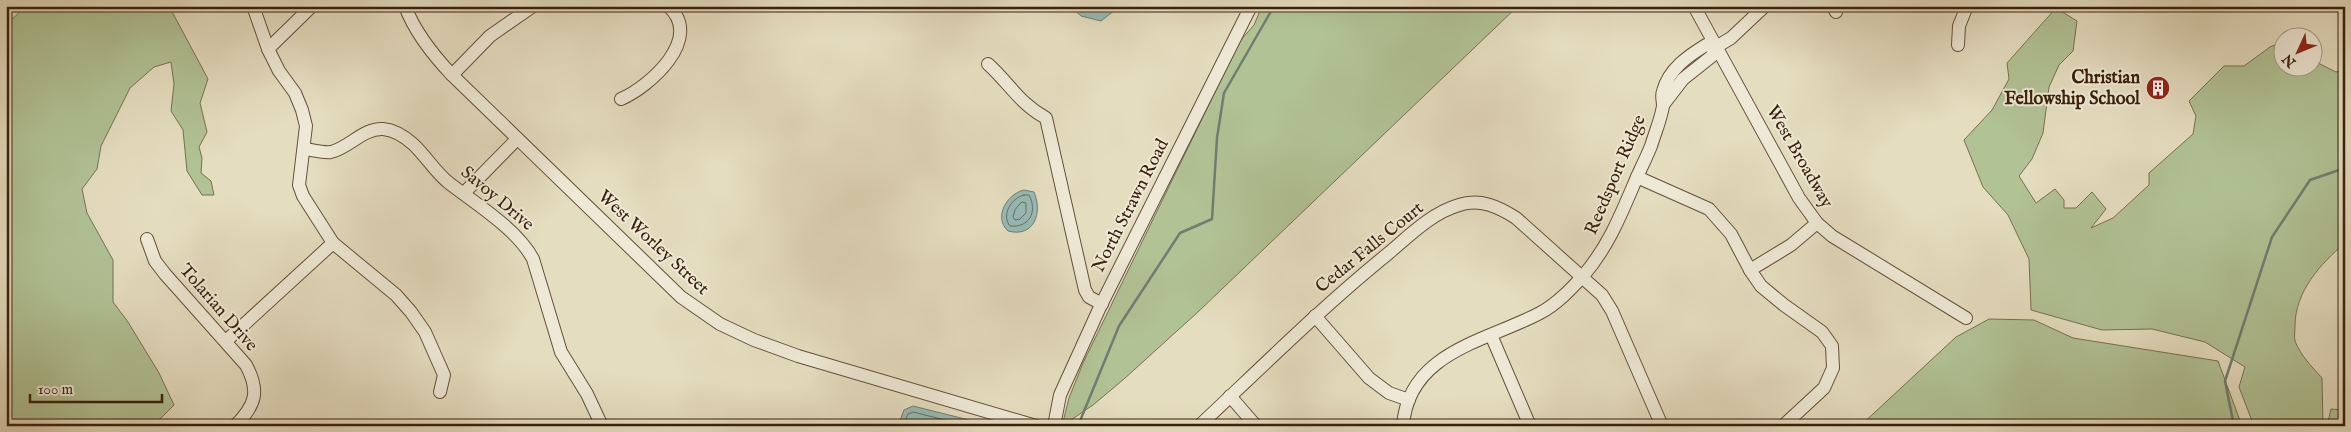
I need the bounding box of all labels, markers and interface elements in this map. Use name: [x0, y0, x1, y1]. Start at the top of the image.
north arrow: [2274, 28, 2324, 78]
text: N: [2279, 50, 2301, 72]
place label: Christian Fellowship School: [2004, 67, 2141, 111]
building icon: Christian Fellowship School: [2145, 75, 2171, 101]
street label: West Broadway: [1760, 102, 1838, 213]
street label: Reedsport Ridge: [1580, 112, 1652, 238]
street label: North Strawn Road: [1087, 135, 1175, 277]
street label: Savoy Drive: [456, 162, 538, 236]
street label: West Worley Street: [592, 185, 714, 301]
street label: Cedar Falls Court: [1311, 197, 1429, 299]
street label: Tolarian Drive: [174, 260, 262, 356]
scale bar: [30, 372, 162, 404]
text: 100 m: [38, 380, 74, 399]

